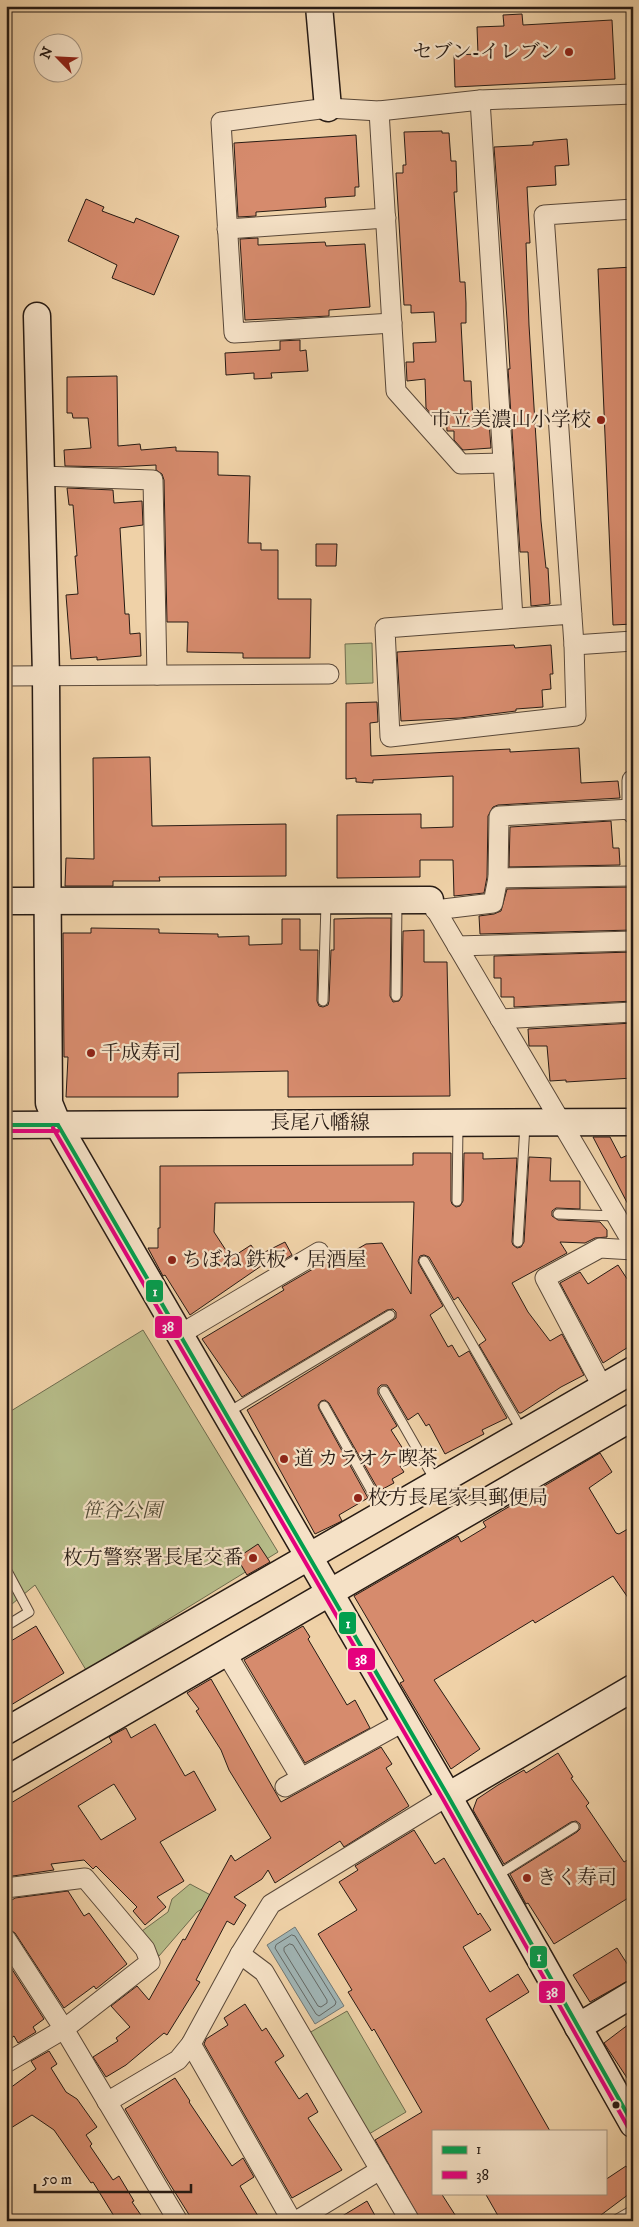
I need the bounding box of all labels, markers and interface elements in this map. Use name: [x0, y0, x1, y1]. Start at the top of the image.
north arrow: [32, 32, 82, 82]
place label: セブン-イレブン: [412, 40, 559, 65]
text: N: [36, 44, 58, 62]
marker: セブン-イレブン: [563, 46, 575, 58]
place label: 市立美濃山小学校: [431, 408, 591, 433]
marker: 市立美濃山小学校: [595, 414, 607, 426]
place label: 千成寿司: [101, 1041, 181, 1066]
marker: 千成寿司: [85, 1047, 97, 1059]
street label: 長尾八幡線: [270, 1111, 370, 1136]
place label: ちぼね 鉄板・居酒屋: [182, 1248, 366, 1273]
marker: ちぼね 鉄板・居酒屋: [166, 1254, 178, 1266]
line badge: 1: [145, 1279, 164, 1303]
text: 1: [152, 1283, 158, 1301]
line badge: 38: [154, 1315, 183, 1339]
text: 38: [162, 1318, 174, 1336]
place label: 道 カラオケ喫茶: [294, 1447, 438, 1472]
marker: 道 カラオケ喫茶: [278, 1453, 290, 1465]
place label: 枚方長尾家具郵便局: [368, 1486, 548, 1511]
marker: 枚方長尾家具郵便局: [352, 1492, 364, 1504]
park label: 笹谷公園: [82, 1499, 165, 1524]
place label: 枚方警察署長尾交番: [63, 1546, 243, 1571]
marker: 枚方警察署長尾交番: [247, 1552, 259, 1564]
line badge: 1: [338, 1611, 357, 1635]
text: 1: [345, 1615, 351, 1633]
line badge: 38: [347, 1647, 376, 1671]
text: 38: [355, 1651, 367, 1669]
place label: きく寿司: [537, 1866, 617, 1891]
marker: きく寿司: [521, 1872, 533, 1884]
line badge: 1: [529, 1945, 548, 1969]
text: 1: [536, 1948, 542, 1966]
line badge: 38: [538, 1980, 566, 2004]
text: 38: [546, 1984, 558, 2002]
unlabelled marker: [611, 2100, 621, 2110]
legend: [432, 2130, 606, 2194]
text: 1: [476, 2140, 482, 2159]
scale bar: [35, 2162, 191, 2194]
text: 38: [476, 2166, 489, 2185]
text: 50 m: [42, 2170, 72, 2189]

